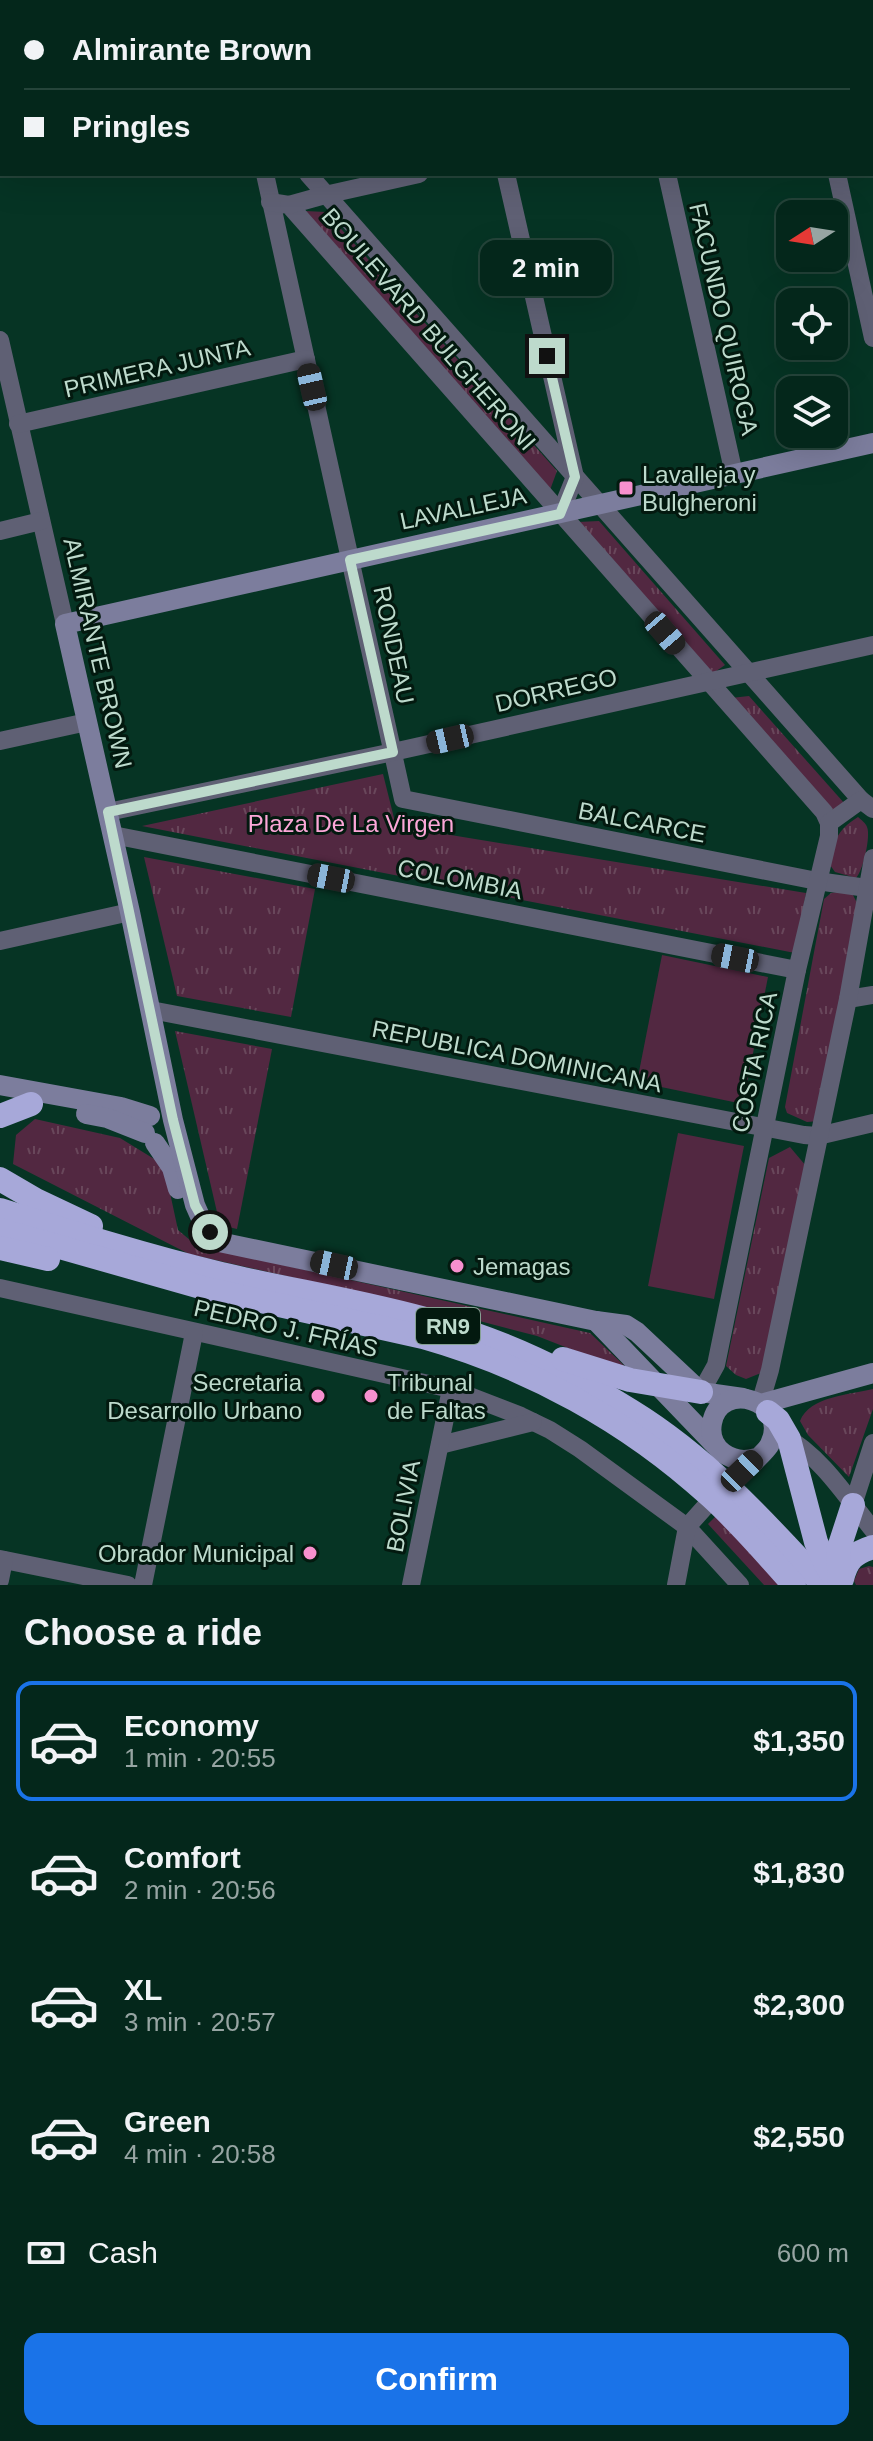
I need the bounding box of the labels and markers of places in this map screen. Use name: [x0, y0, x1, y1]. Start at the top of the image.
place label: Lavalleja y Bulgheroni: [642, 461, 757, 516]
marker: Lavalleja y Bulgheroni: [617, 479, 635, 497]
place label: Jemagas: [473, 1253, 570, 1280]
marker: Jemagas: [448, 1257, 466, 1275]
place label: Secretaria Desarrollo Urbano: [107, 1369, 303, 1424]
place label: Tribunal de Faltas: [387, 1369, 486, 1424]
marker: Secretaria Desarrollo Urbano: [309, 1387, 327, 1405]
marker: Tribunal de Faltas: [362, 1387, 380, 1405]
place label: Obrador Municipal: [98, 1540, 294, 1567]
marker: Obrador Municipal: [301, 1544, 319, 1562]

